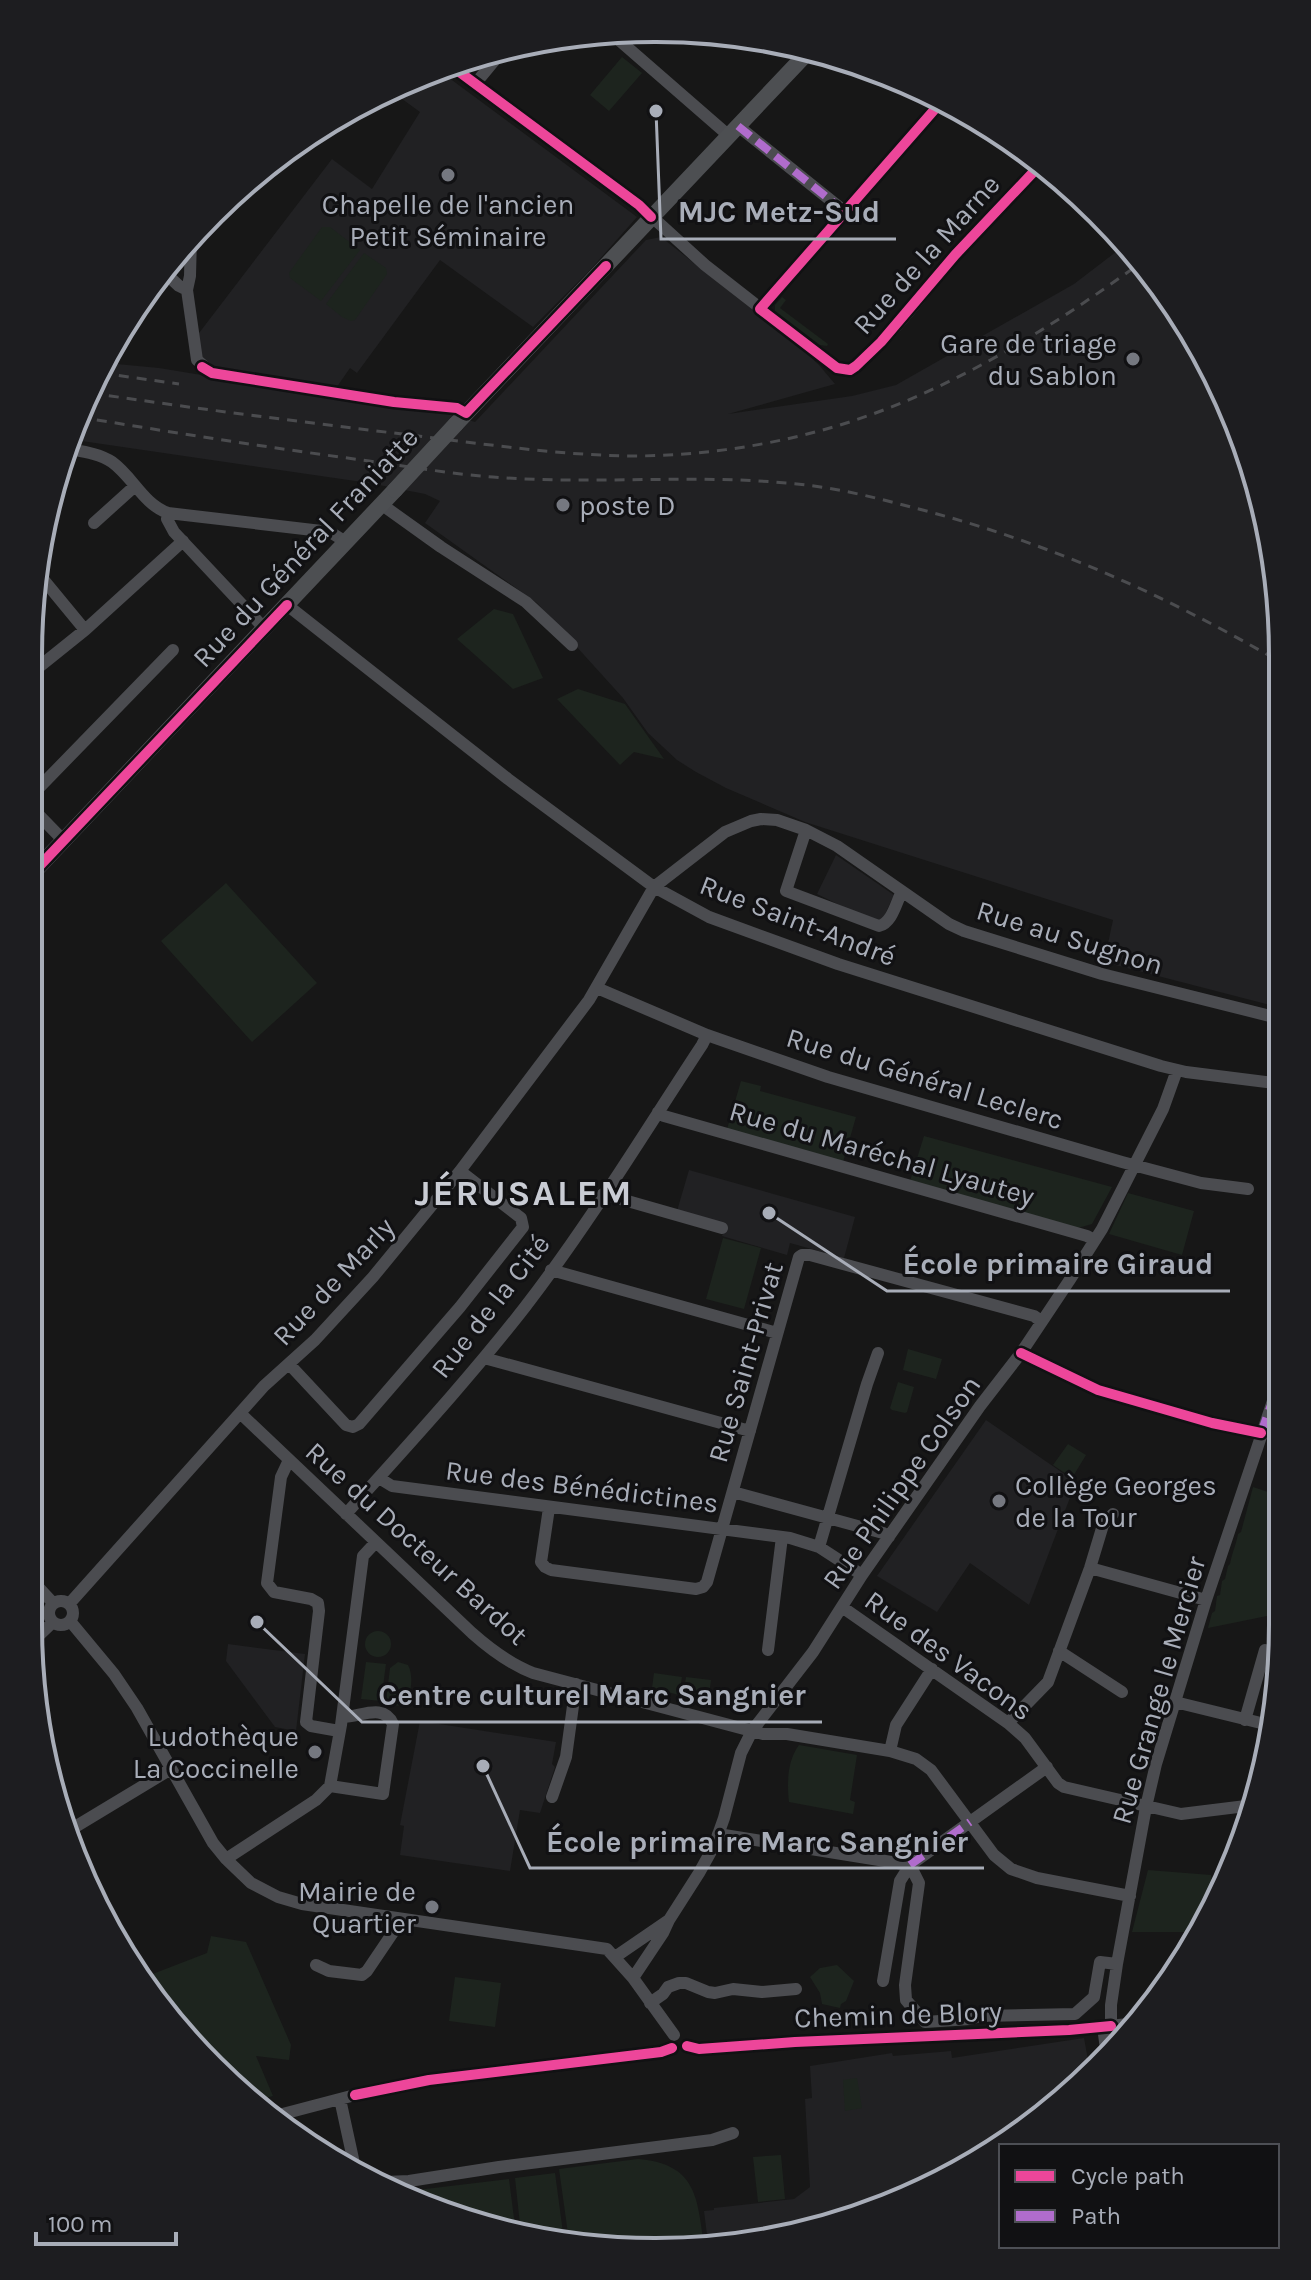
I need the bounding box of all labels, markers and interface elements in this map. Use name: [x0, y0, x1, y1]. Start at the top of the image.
marker: Chapelle de l'ancien Petit Séminaire: [439, 166, 457, 184]
street label: Rue de la Marne: [846, 168, 1007, 341]
callout: MJC Metz-Sud: [661, 185, 896, 239]
place label: Chapelle de l'ancien Petit Séminaire: [322, 188, 574, 253]
text: MJC Metz-Sud: [678, 194, 880, 230]
place label: Gare de triage du Sablon: [940, 327, 1117, 392]
marker: Gare de triage du Sablon: [1124, 350, 1142, 368]
street label: Rue du Général Franiatte: [186, 421, 425, 674]
place label: poste D: [579, 489, 675, 522]
marker: poste D: [554, 496, 572, 514]
street label: Rue Saint-André: [695, 868, 900, 973]
street label: Rue au Sugnon: [973, 893, 1167, 981]
street label: Rue du Général Leclerc: [782, 1021, 1067, 1136]
street label: Rue du Maréchal Lyautey: [726, 1094, 1038, 1213]
district label: JÉRUSALEM: [415, 1171, 633, 1214]
street label: Rue de Marly: [266, 1211, 401, 1352]
street label: Rue de la Cité: [424, 1228, 557, 1385]
callout: École primaire Giraud: [887, 1237, 1230, 1291]
text: École primaire Giraud: [903, 1244, 1213, 1282]
street label: Rue Saint-Privat: [701, 1258, 790, 1466]
street label: Rue Philippe Colson: [815, 1369, 987, 1595]
street label: Rue du Docteur Bardot: [299, 1435, 535, 1652]
street label: Rue des Bénédictines: [444, 1453, 720, 1520]
place label: Collège Georges de la Tour: [1015, 1469, 1217, 1534]
marker: Collège Georges de la Tour: [990, 1492, 1008, 1510]
street label: Rue Grange le Mercier: [1104, 1552, 1213, 1828]
street label: Rue des Vacons: [858, 1584, 1039, 1727]
callout: Centre culturel Marc Sangnier: [362, 1668, 822, 1722]
text: Centre culturel Marc Sangnier: [378, 1677, 806, 1713]
place label: Ludothèque La Coccinelle: [133, 1720, 299, 1785]
marker: Ludothèque La Coccinelle: [306, 1743, 324, 1761]
callout: École primaire Marc Sangnier: [530, 1814, 984, 1868]
text: École primaire Marc Sangnier: [546, 1822, 968, 1860]
place label: Mairie de Quartier: [298, 1875, 417, 1940]
marker: Mairie de Quartier: [423, 1898, 441, 1916]
street label: Chemin de Blory: [794, 1994, 1002, 2035]
legend: [999, 2144, 1279, 2248]
text: Cycle path: [1071, 2162, 1185, 2190]
scale bar: [36, 2196, 176, 2246]
text: Path: [1071, 2202, 1121, 2230]
text: 100 m: [48, 2210, 113, 2238]

